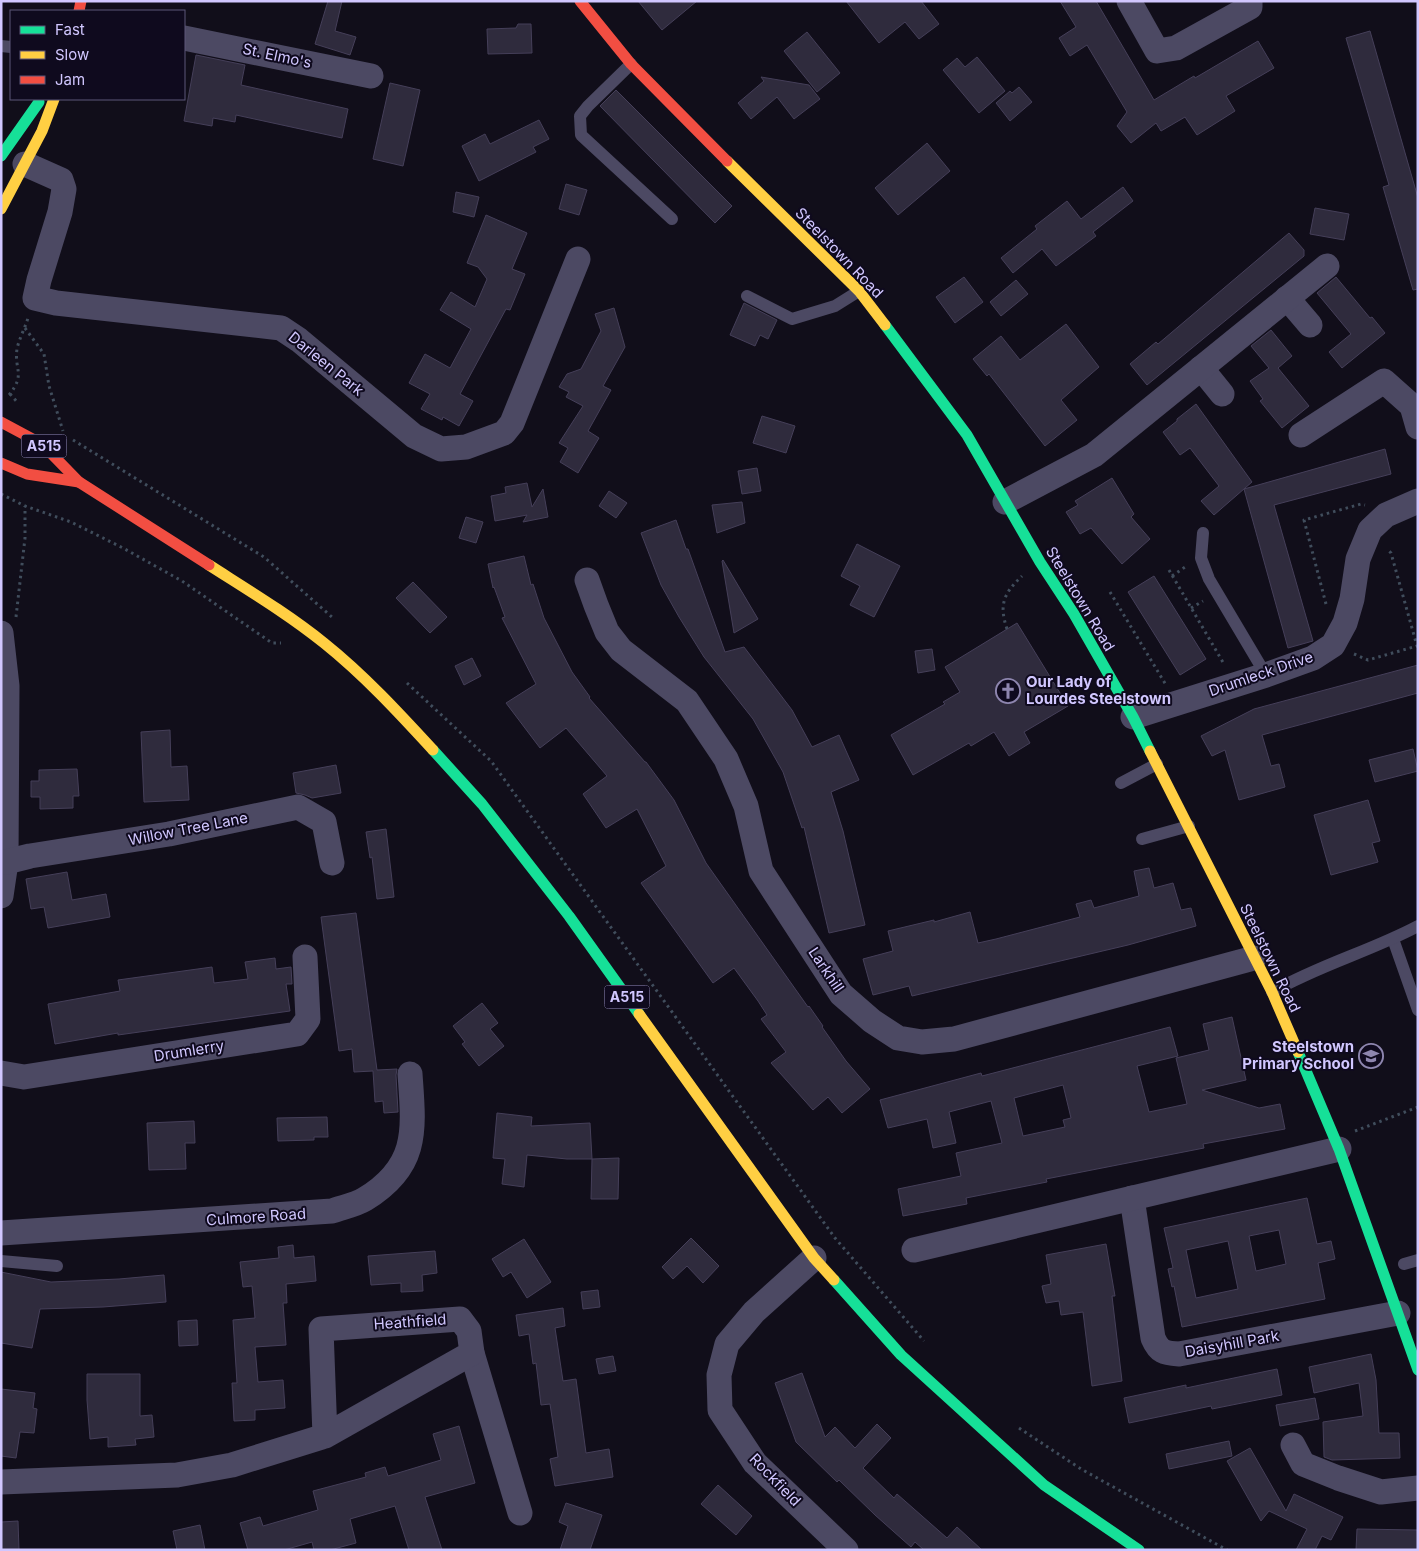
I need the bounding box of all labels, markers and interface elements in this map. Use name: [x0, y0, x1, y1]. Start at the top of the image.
legend: [10, 10, 185, 100]
text: Fast: [55, 20, 85, 39]
street label: St. Elmo's: [241, 39, 313, 72]
text: Slow: [55, 45, 89, 64]
text: Jam: [55, 70, 85, 89]
street label: Steelstown Road: [791, 203, 887, 302]
street label: Darleen Park: [285, 327, 368, 400]
road number: A515: [22, 434, 66, 458]
street label: Steelstown Road: [1042, 543, 1119, 654]
street label: Drumleck Drive: [1206, 647, 1316, 700]
place label: Our Lady of Lourdes Steelstown: [1026, 672, 1171, 708]
church icon: Our Lady of Lourdes Steelstown: [995, 678, 1021, 704]
street label: Willow Tree Lane: [127, 808, 249, 849]
street label: Steelstown Road: [1236, 900, 1305, 1015]
street label: Larkhill: [804, 943, 848, 996]
road number: A515: [604, 986, 650, 1009]
street label: Drumlerry: [152, 1035, 226, 1065]
place label: Steelstown Primary School: [1242, 1037, 1354, 1073]
school or university icon: Steelstown Primary School: [1358, 1043, 1384, 1069]
street label: Culmore Road: [205, 1204, 307, 1229]
street label: Heathfield: [373, 1309, 447, 1334]
street label: Daisyhill Park: [1183, 1326, 1281, 1361]
street label: Rockfield: [746, 1449, 805, 1510]

